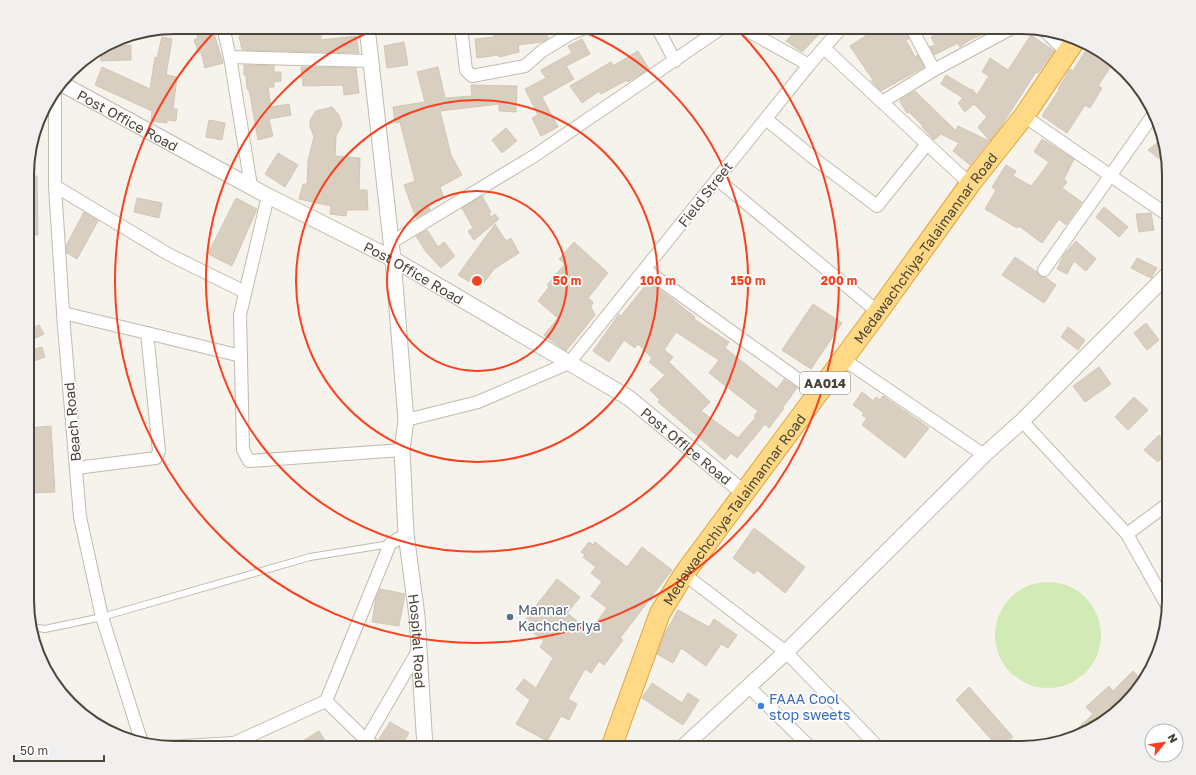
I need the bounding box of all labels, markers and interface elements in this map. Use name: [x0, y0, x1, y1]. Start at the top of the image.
street label: Post Office Road: [75, 86, 181, 154]
street label: Medawachchiya-Talaimannar Road: [849, 149, 1000, 346]
street label: Field Street: [674, 158, 736, 230]
street label: Post Office Road: [361, 237, 467, 307]
text: 50 m: [553, 273, 581, 288]
text: 100 m: [640, 273, 676, 288]
text: 150 m: [731, 273, 765, 288]
text: 200 m: [821, 273, 857, 288]
centre of rings: [470, 274, 484, 288]
road number: AA014: [800, 372, 850, 394]
street label: Beach Road: [60, 382, 84, 462]
street label: Post Office Road: [638, 403, 735, 488]
street label: Medawachchiya-Talaimannar Road: [659, 410, 809, 608]
street label: Hospital Road: [406, 593, 430, 689]
place label: Mannar Kachcheriya: [518, 601, 601, 634]
marker: Mannar Kachcheriya: [505, 612, 515, 622]
place label: FAAA Cool stop sweets: [769, 690, 850, 723]
marker: FAAA Cool stop sweets: [756, 701, 766, 711]
north arrow: [1144, 723, 1184, 763]
text: N: [1165, 731, 1181, 745]
scale bar: [14, 737, 104, 763]
text: 50 m: [20, 743, 48, 758]

